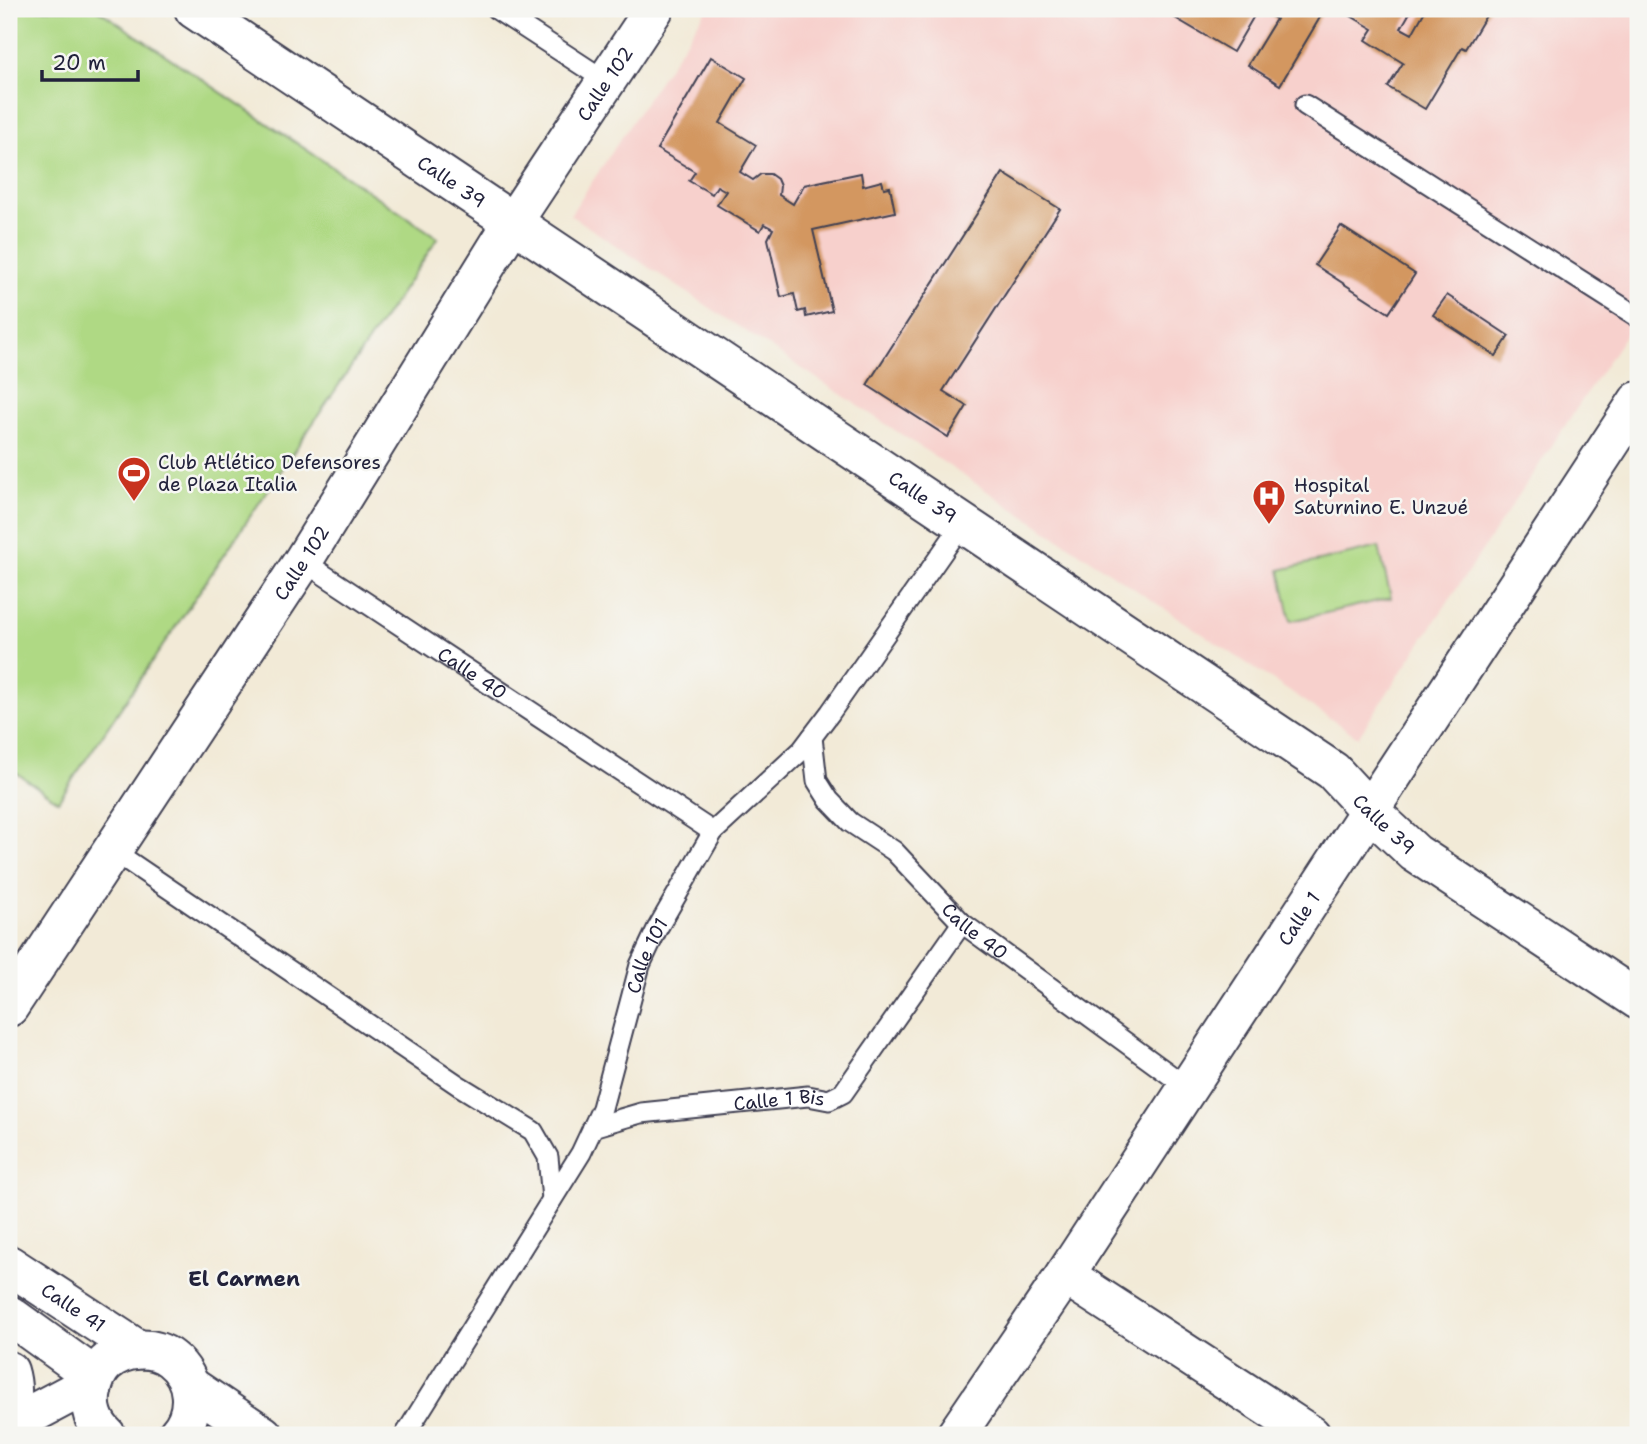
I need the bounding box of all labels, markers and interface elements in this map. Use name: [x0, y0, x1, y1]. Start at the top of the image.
scale bar: [42, 38, 138, 82]
street label: Calle 102: [571, 41, 638, 126]
text: 20 m: [52, 49, 106, 77]
street label: Calle 39: [413, 150, 491, 213]
place label: Club Atlético Defensores de Plaza Italia: [158, 450, 381, 497]
sports icon: Club Atlético Defensores de Plaza Italia: [115, 454, 153, 503]
street label: Calle 39: [884, 465, 962, 529]
place label: Hospital Saturnino E. Unzué: [1294, 473, 1468, 520]
hospital icon: Hospital Saturnino E. Unzué: [1250, 477, 1288, 526]
street label: Calle 102: [268, 520, 335, 605]
street label: Calle 40: [433, 641, 512, 705]
street label: Calle 39: [1348, 788, 1421, 860]
street label: Calle 1: [1272, 887, 1326, 950]
street label: Calle 40: [936, 897, 1013, 965]
street label: Calle 101: [620, 913, 673, 996]
street label: Calle 1 Bis: [732, 1083, 827, 1116]
district label: El Carmen: [188, 1265, 300, 1293]
street label: Calle 41: [36, 1277, 110, 1337]

